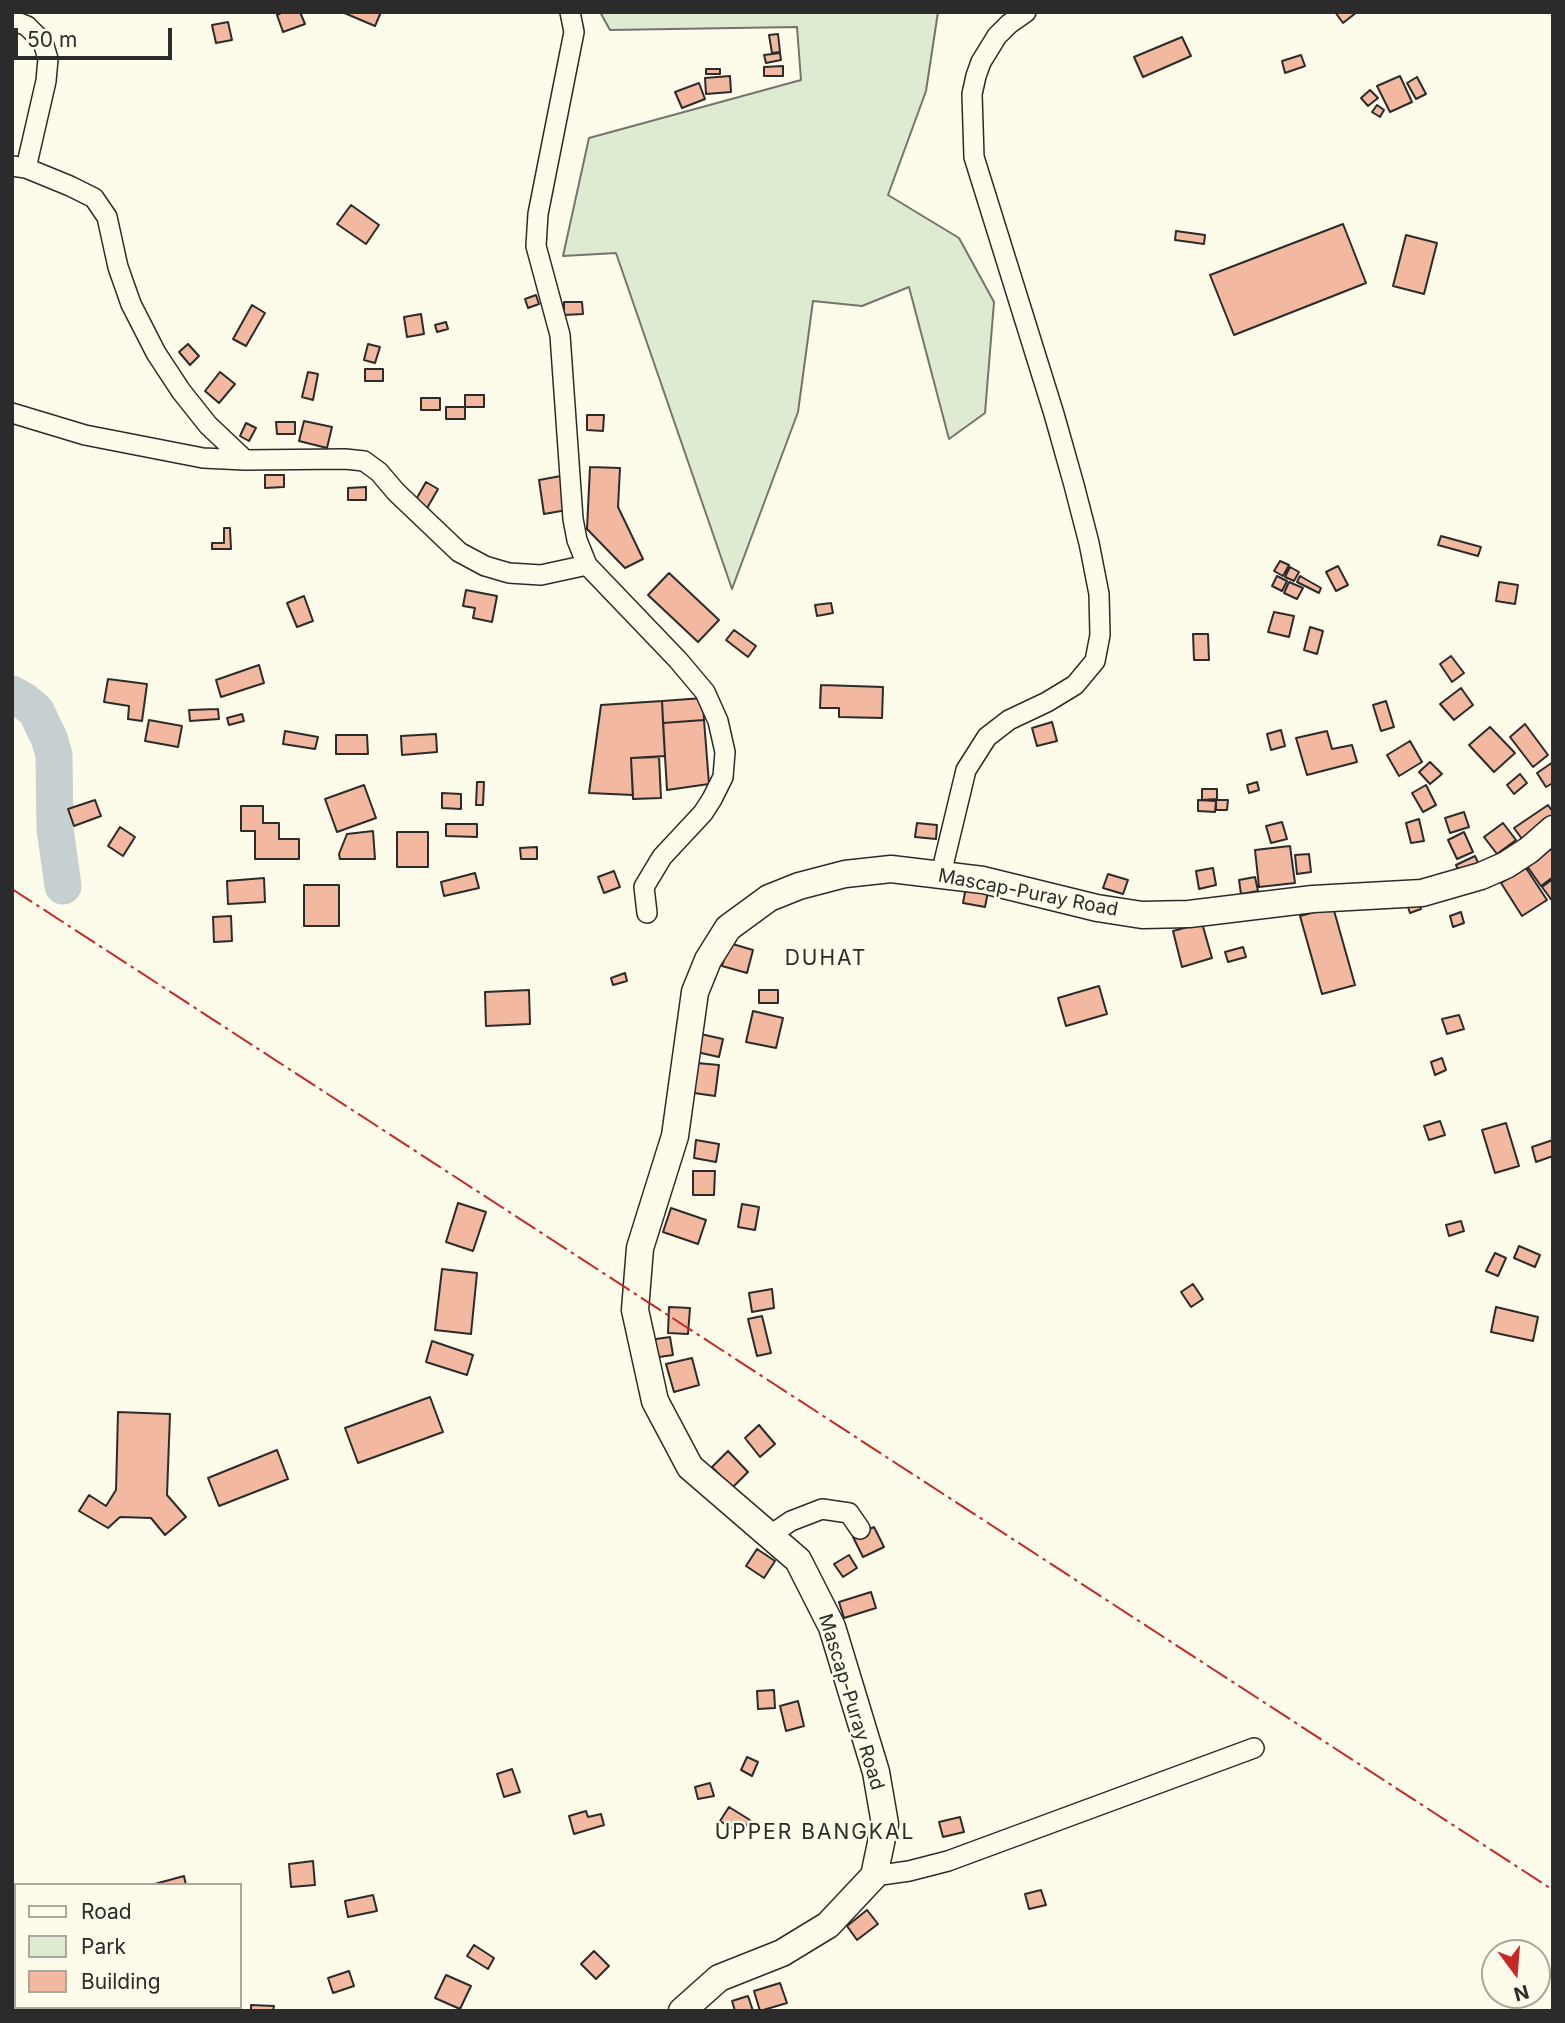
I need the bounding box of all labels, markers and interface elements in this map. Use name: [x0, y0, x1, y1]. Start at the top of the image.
scale bar: [18, 14, 175, 58]
text: 50 m: [27, 27, 77, 52]
street label: Mascap-Puray Road: [936, 864, 1120, 922]
district label: DUHAT: [785, 946, 867, 972]
street label: Mascap-Puray Road: [813, 1611, 889, 1793]
district label: UPPER BANGKAL: [716, 1820, 914, 1846]
legend: [14, 1883, 242, 2009]
text: Road: [81, 1899, 132, 1924]
text: Park: [81, 1934, 126, 1959]
north arrow: [1481, 1939, 1551, 2009]
text: Building: [81, 1969, 161, 1994]
text: N: [1511, 1980, 1532, 2006]

